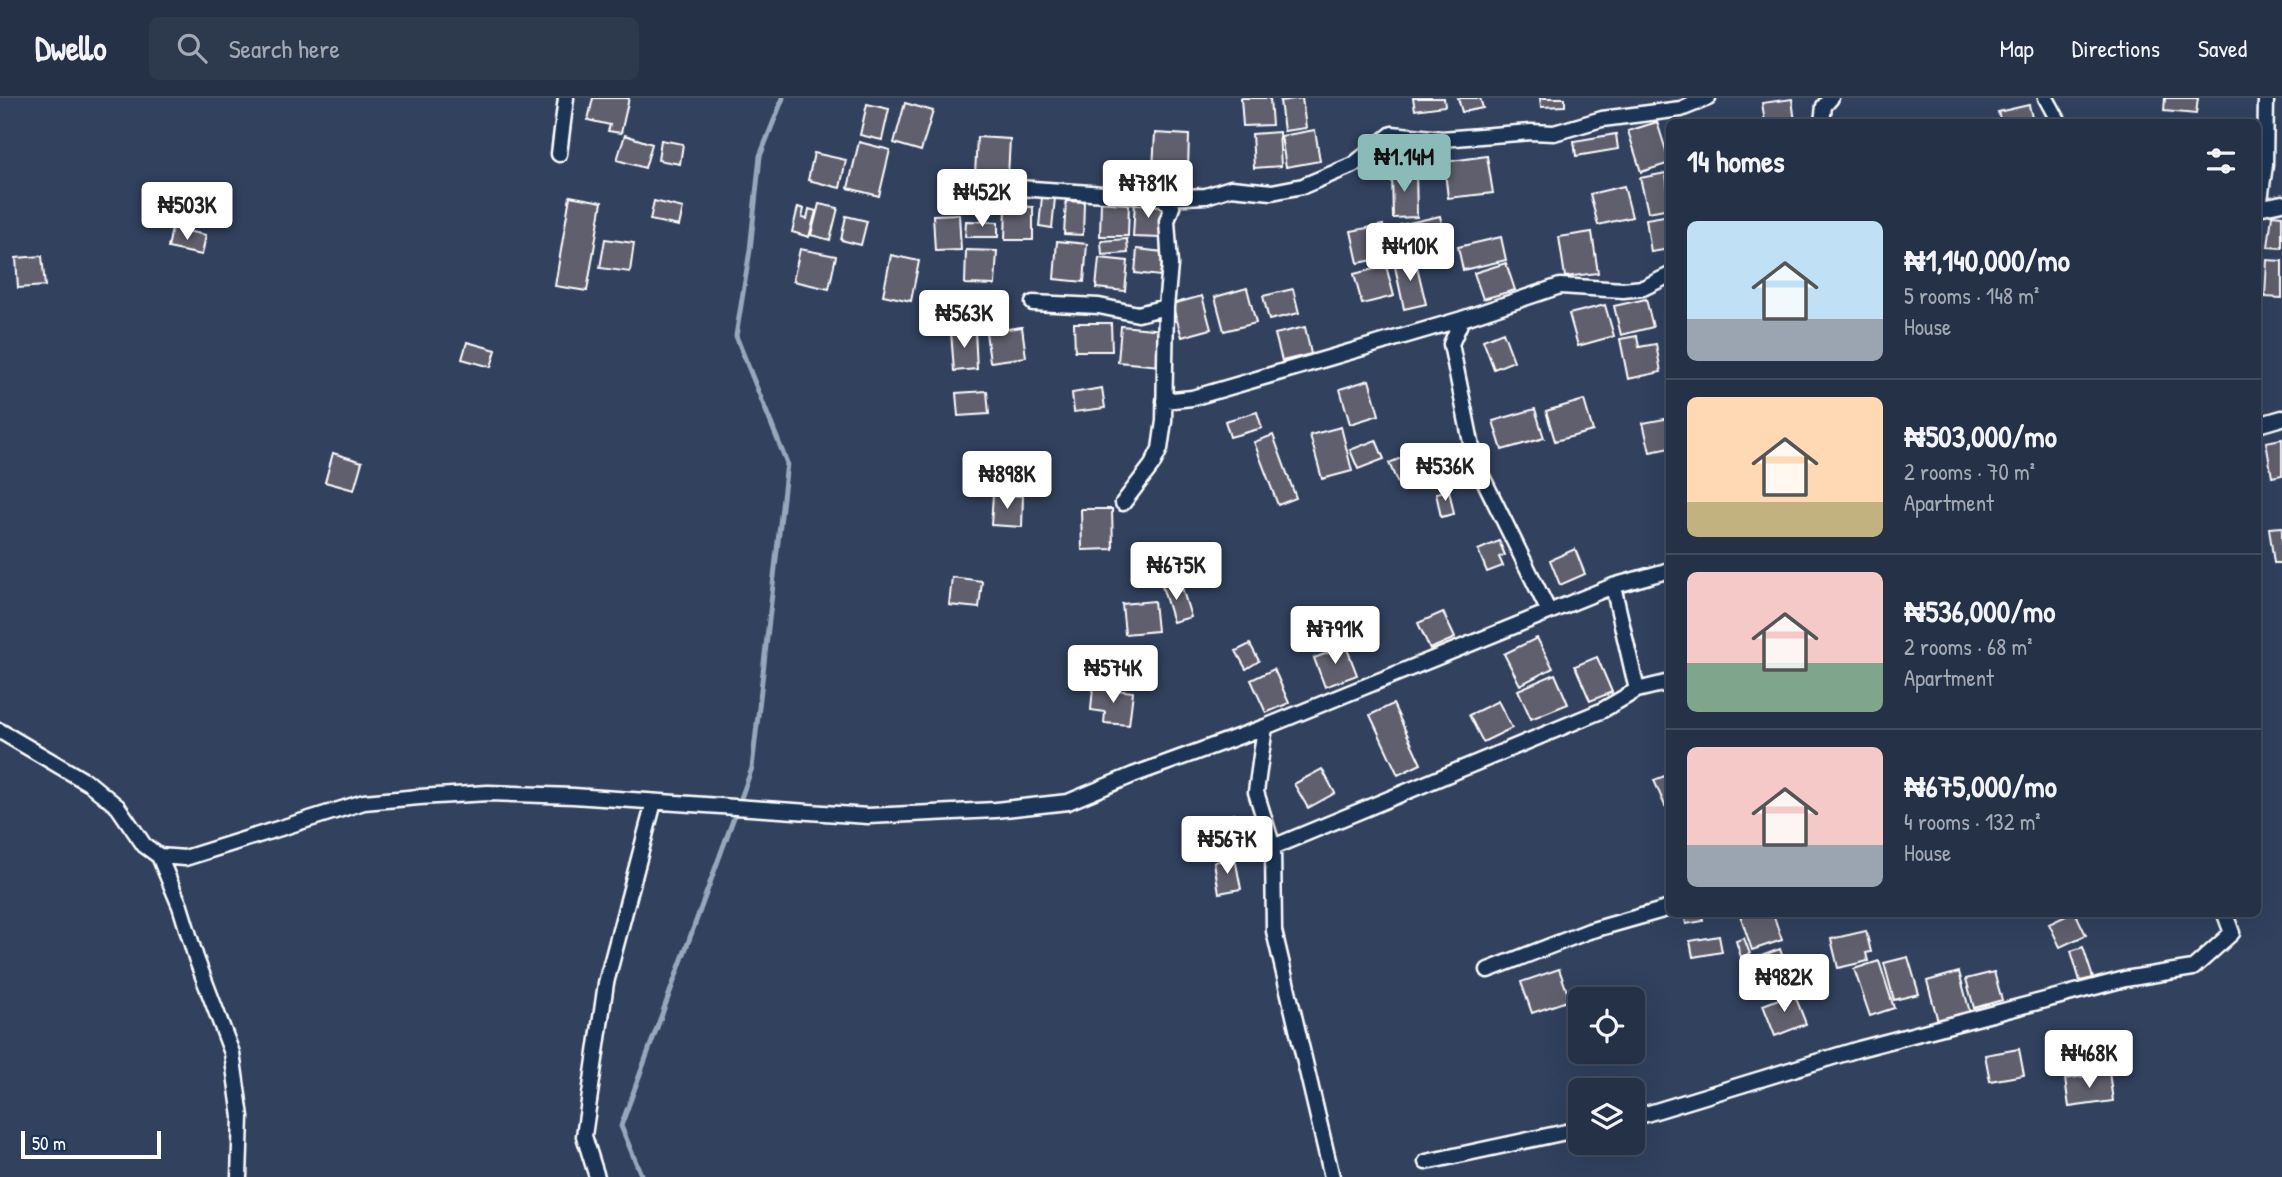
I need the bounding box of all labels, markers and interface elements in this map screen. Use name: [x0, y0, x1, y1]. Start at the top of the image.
search box: [149, 17, 639, 80]
text: Dwello: [35, 26, 107, 70]
icon: search: [173, 29, 211, 67]
text: Search here: [229, 31, 340, 66]
text: Map: [2000, 32, 2034, 64]
text: Directions: [2072, 32, 2160, 64]
text: Saved: [2198, 32, 2247, 64]
pin: ₦1.14M: [1347, 134, 1461, 194]
text: ₦1.14M: [1374, 141, 1434, 172]
text: 14 homes: [1687, 141, 1785, 181]
icon: filters: [2202, 142, 2240, 180]
pin: ₦781K: [1099, 160, 1197, 220]
text: ₦781K: [1119, 167, 1177, 198]
pin: ₦452K: [933, 170, 1031, 229]
text: ₦452K: [953, 176, 1011, 207]
pin: ₦503K: [138, 183, 236, 242]
text: ₦503K: [158, 189, 216, 220]
pin: ₦410K: [1361, 223, 1459, 283]
text: ₦410K: [1382, 230, 1438, 261]
text: ₦1,140,000/mo: [1904, 240, 2070, 280]
icon: home: [1743, 249, 1827, 333]
text: 5 rooms · 148 m²: [1904, 280, 2039, 311]
pin: ₦563K: [915, 290, 1013, 350]
text: ₦563K: [935, 297, 993, 328]
text: House: [1904, 311, 1951, 342]
text: ₦503,000/mo: [1904, 416, 2057, 456]
icon: home: [1743, 425, 1827, 509]
pin: ₦536K: [1396, 444, 1494, 503]
text: ₦536K: [1416, 450, 1474, 481]
pin: ₦898K: [958, 452, 1056, 511]
text: 2 rooms · 70 m²: [1904, 456, 2035, 487]
text: ₦898K: [979, 458, 1036, 489]
text: Apartment: [1904, 487, 1994, 518]
pin: ₦675K: [1127, 542, 1225, 602]
text: ₦675K: [1147, 549, 1205, 580]
text: ₦536,000/mo: [1904, 591, 2055, 631]
icon: home: [1743, 600, 1827, 684]
pin: ₦791K: [1286, 606, 1384, 666]
text: ₦791K: [1307, 613, 1363, 644]
text: 2 rooms · 68 m²: [1904, 631, 2032, 662]
pin: ₦574K: [1064, 646, 1162, 705]
text: ₦574K: [1084, 652, 1142, 683]
text: Apartment: [1904, 662, 1994, 693]
text: ₦675,000/mo: [1904, 766, 2057, 806]
icon: home: [1743, 775, 1827, 859]
text: 4 rooms · 132 m²: [1904, 806, 2041, 837]
pin: ₦567K: [1178, 816, 1276, 876]
text: ₦567K: [1198, 823, 1256, 854]
text: House: [1904, 837, 1951, 868]
pin: ₦982K: [1735, 954, 1833, 1014]
text: ₦982K: [1755, 961, 1813, 992]
map controls: [1568, 987, 1645, 1155]
button: locate: [1568, 987, 1645, 1064]
pin: ₦468K: [2040, 1030, 2138, 1090]
text: ₦468K: [2061, 1037, 2117, 1068]
button: layers: [1568, 1078, 1645, 1155]
scale bar: [21, 1128, 161, 1160]
text: 50 m: [32, 1130, 66, 1156]

